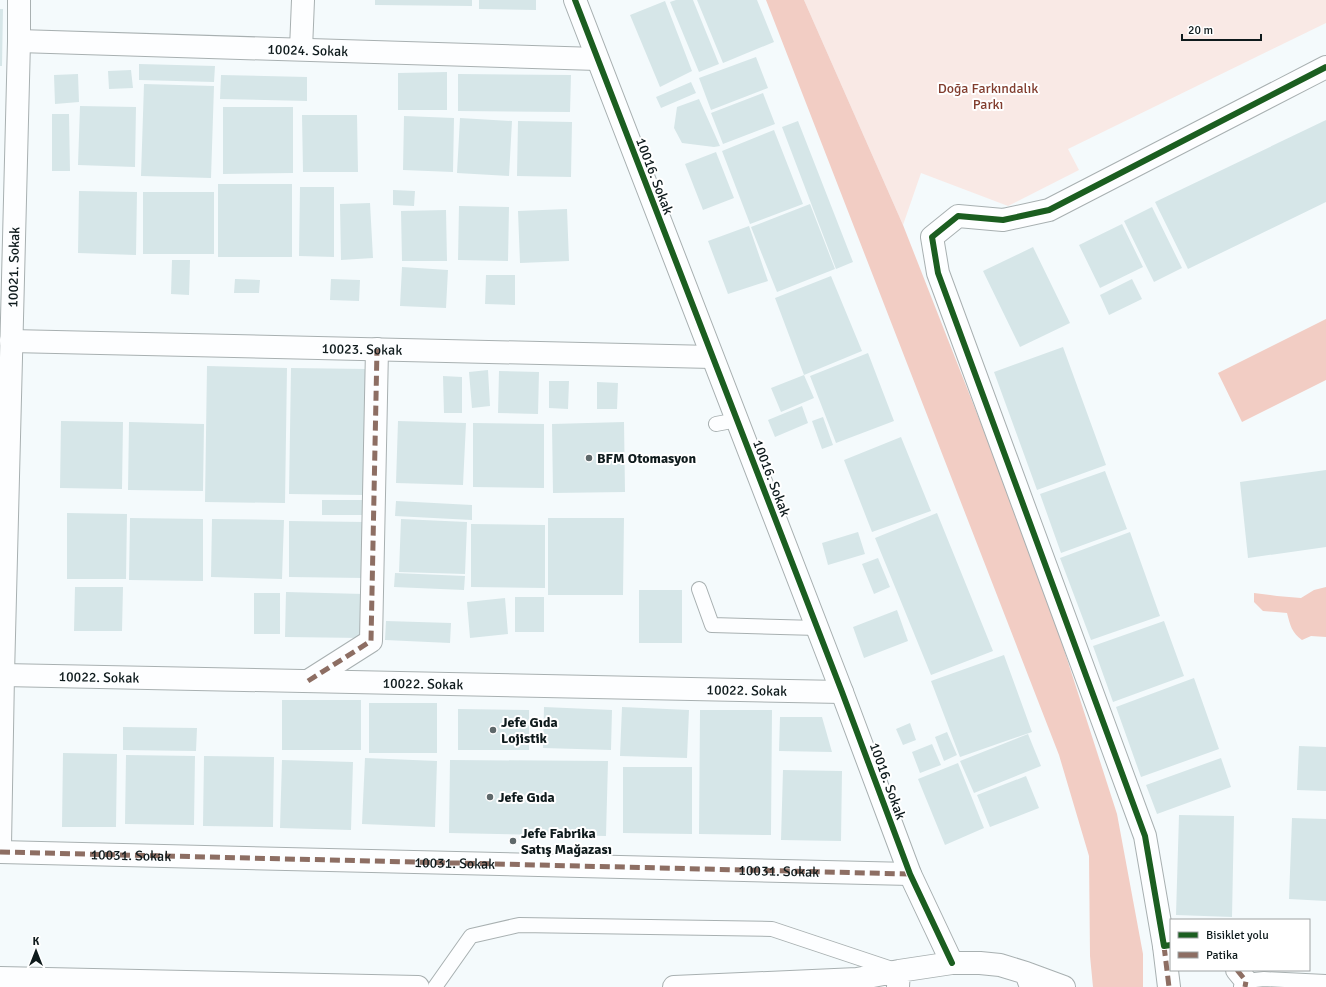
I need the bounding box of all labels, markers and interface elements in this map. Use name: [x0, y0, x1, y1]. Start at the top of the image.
scale bar: [1182, 16, 1261, 42]
text: 20 m: [1188, 23, 1213, 38]
street label: 10024. Sokak: [267, 41, 349, 60]
park label: Doğa Farkındalık Parkı: [938, 80, 1038, 113]
street label: 10016. Sokak: [632, 135, 677, 217]
street label: 10021. Sokak: [4, 227, 23, 308]
street label: 10023. Sokak: [321, 340, 402, 359]
street label: 10016. Sokak: [749, 437, 794, 519]
place label: BFM Otomasyon: [597, 450, 696, 467]
marker: BFM Otomasyon: [584, 453, 594, 463]
street label: 10022. Sokak: [58, 668, 140, 687]
street label: 10022. Sokak: [382, 675, 463, 693]
street label: 10022. Sokak: [706, 681, 787, 700]
place label: Jefe Gıda Lojistik: [501, 714, 558, 747]
marker: Jefe Gıda Lojistik: [488, 725, 498, 735]
street label: 10016. Sokak: [866, 740, 909, 822]
place label: Jefe Gıda: [498, 789, 555, 806]
marker: Jefe Gıda: [485, 792, 495, 802]
place label: Jefe Fabrika Satış Mağazası: [521, 825, 612, 858]
marker: Jefe Fabrika Satış Mağazası: [508, 836, 518, 846]
street label: 10031. Sokak: [90, 846, 172, 865]
street label: 10031. Sokak: [414, 854, 495, 873]
street label: 10031. Sokak: [738, 862, 819, 881]
legend: [1170, 919, 1310, 971]
text: Bisiklet yolu: [1206, 928, 1269, 943]
north arrow: [16, 931, 56, 971]
text: K: [33, 935, 40, 948]
text: Patika: [1206, 948, 1238, 963]

